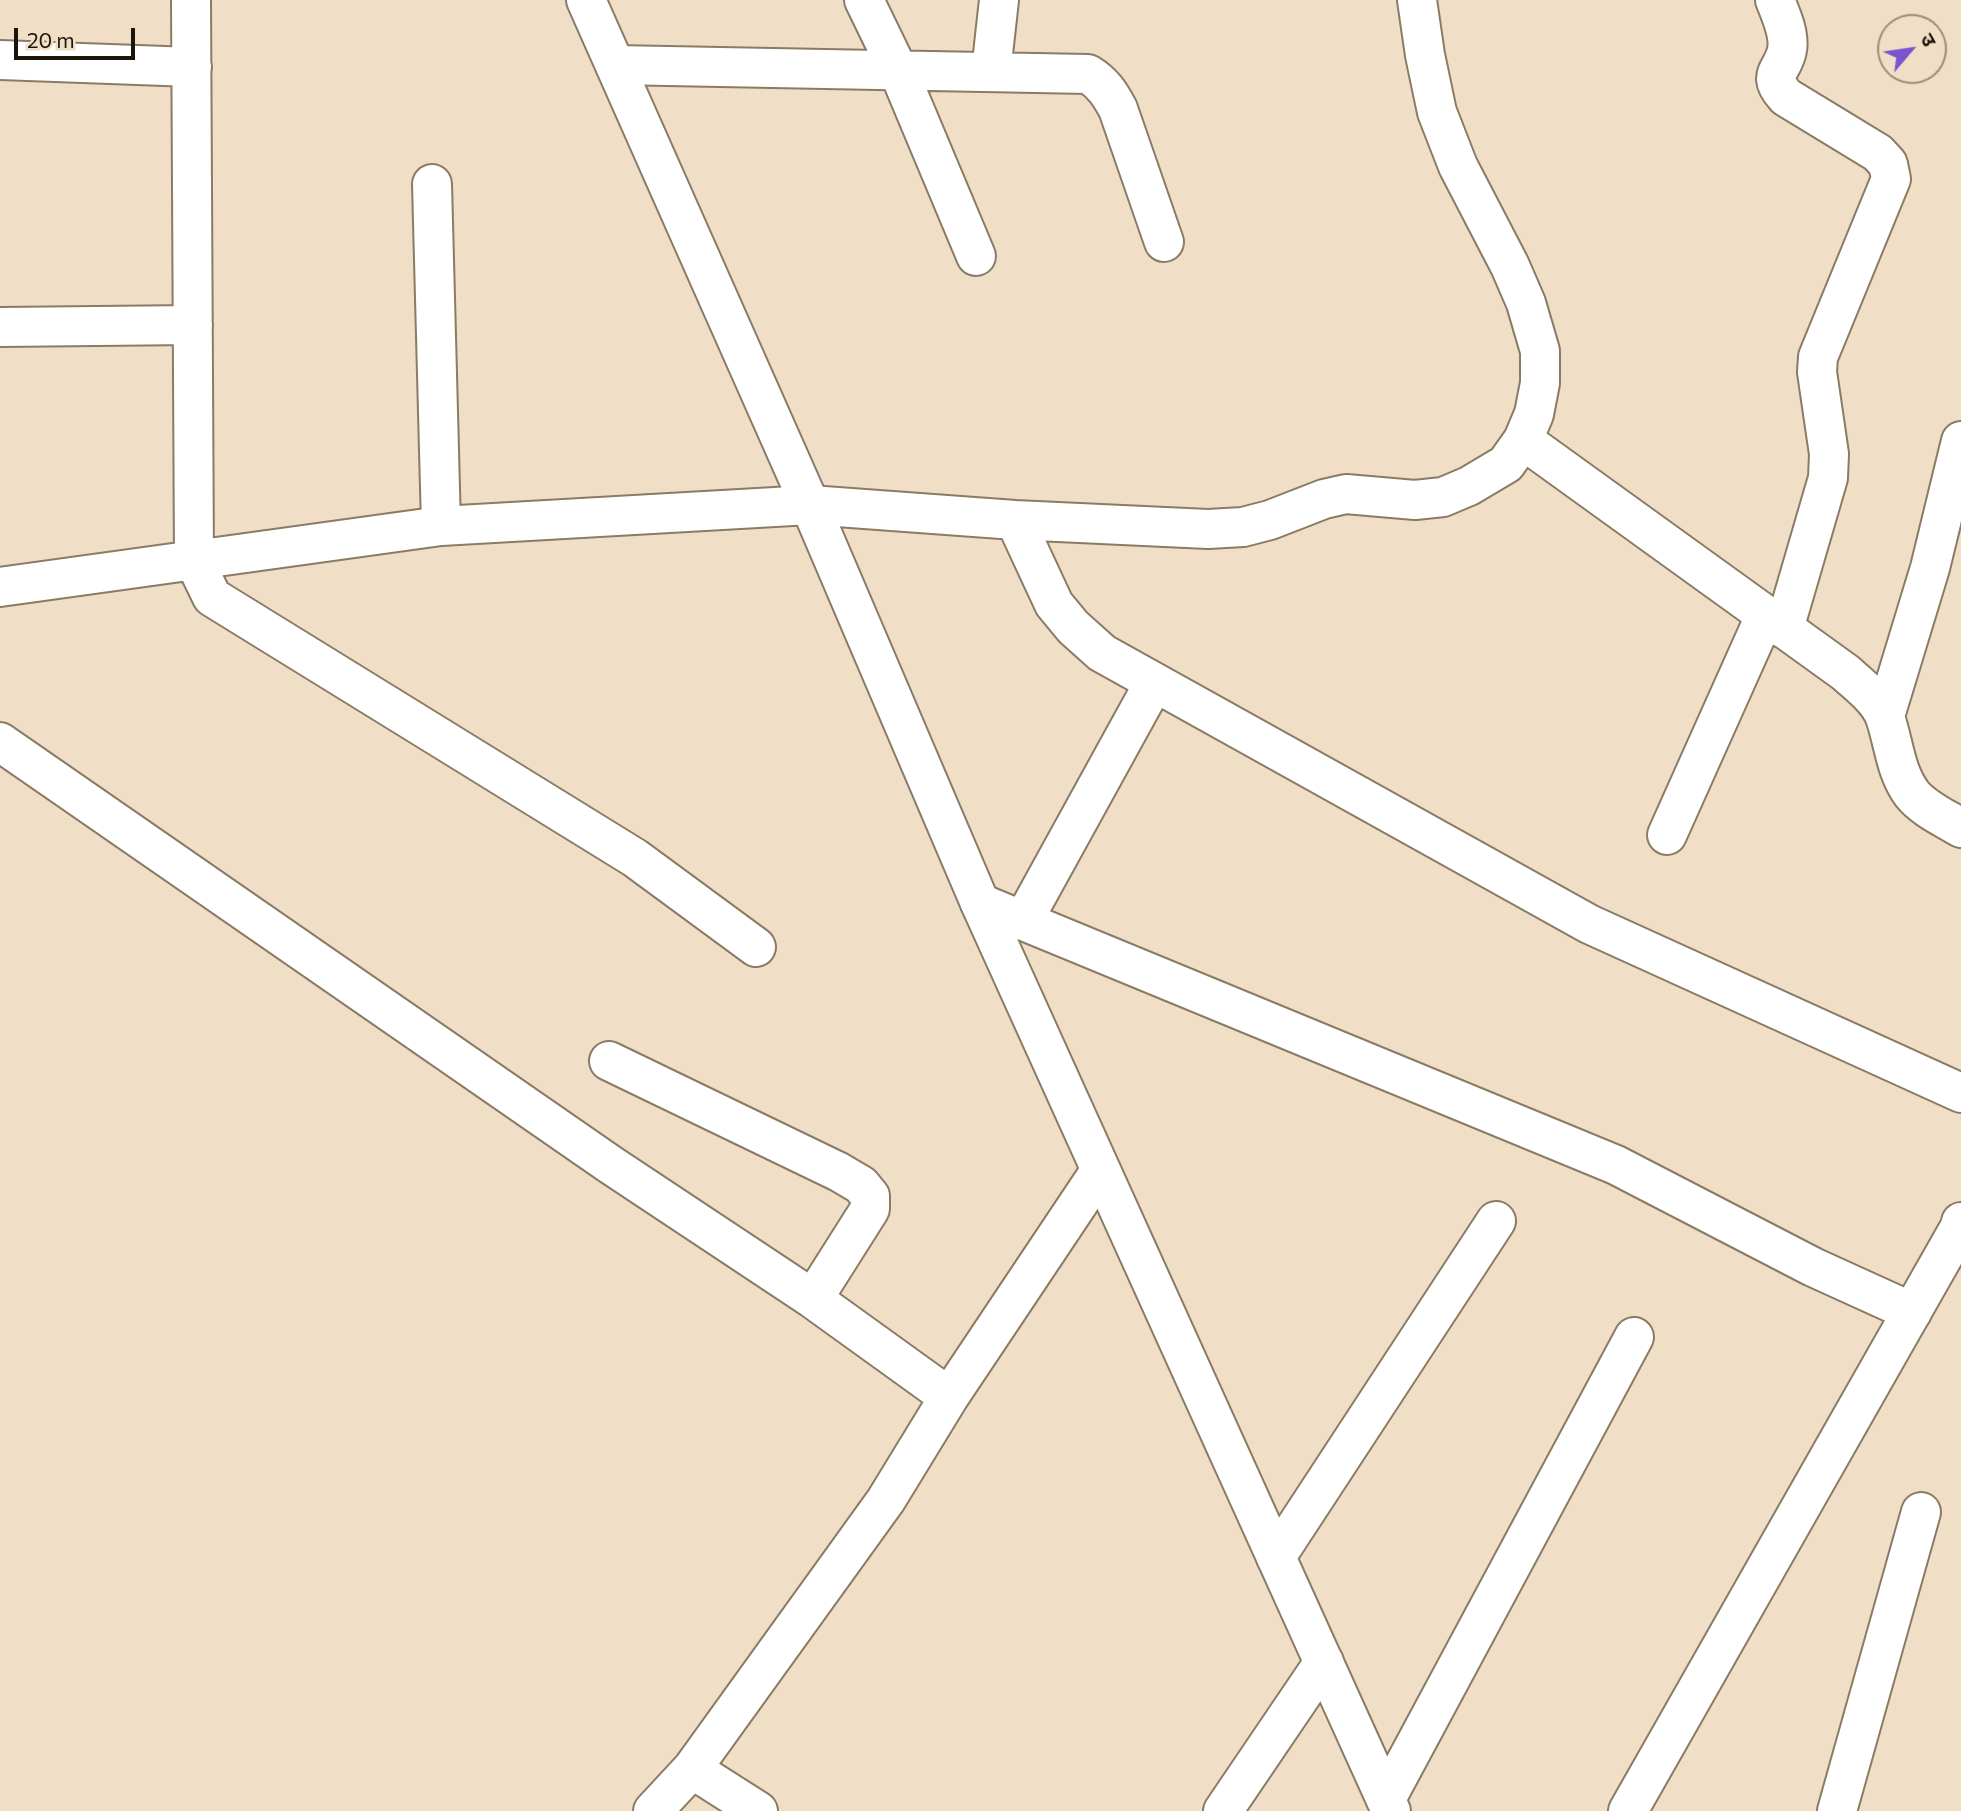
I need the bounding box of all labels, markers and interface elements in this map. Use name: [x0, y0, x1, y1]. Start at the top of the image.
scale bar: [18, 14, 138, 58]
north arrow: [1877, 14, 1947, 84]
text: 20 m: [27, 27, 75, 52]
text: उ: [1916, 29, 1942, 50]

